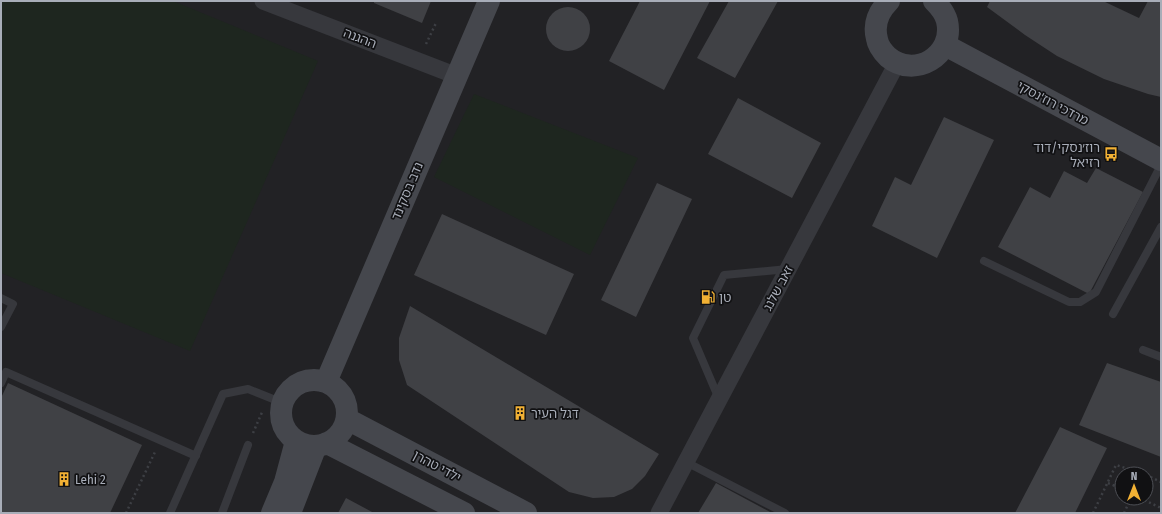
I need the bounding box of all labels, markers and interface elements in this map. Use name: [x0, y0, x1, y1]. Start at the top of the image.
street label: ההגנה: [341, 25, 379, 51]
street label: מרדכי רוז'נסקי: [1015, 78, 1092, 128]
place label: רוז׳נסקי/דוד רזיאל: [1033, 140, 1100, 170]
bus stop icon: רוז׳נסקי/דוד רזיאל: [1103, 146, 1119, 162]
street label: נדב בסקינד: [388, 160, 426, 222]
street label: זאב שלנג: [760, 263, 796, 313]
fuel station icon: טן: [700, 289, 716, 305]
place label: טן: [719, 290, 732, 305]
building icon: דגל העיר: [512, 405, 528, 421]
place label: דגל העיר: [531, 406, 579, 421]
street label: ילדי טהרן: [411, 447, 463, 485]
north arrow: [1114, 466, 1154, 506]
text: N: [1131, 470, 1137, 483]
building icon: Lehi 2: [56, 471, 72, 487]
place label: Lehi 2: [75, 472, 106, 487]

